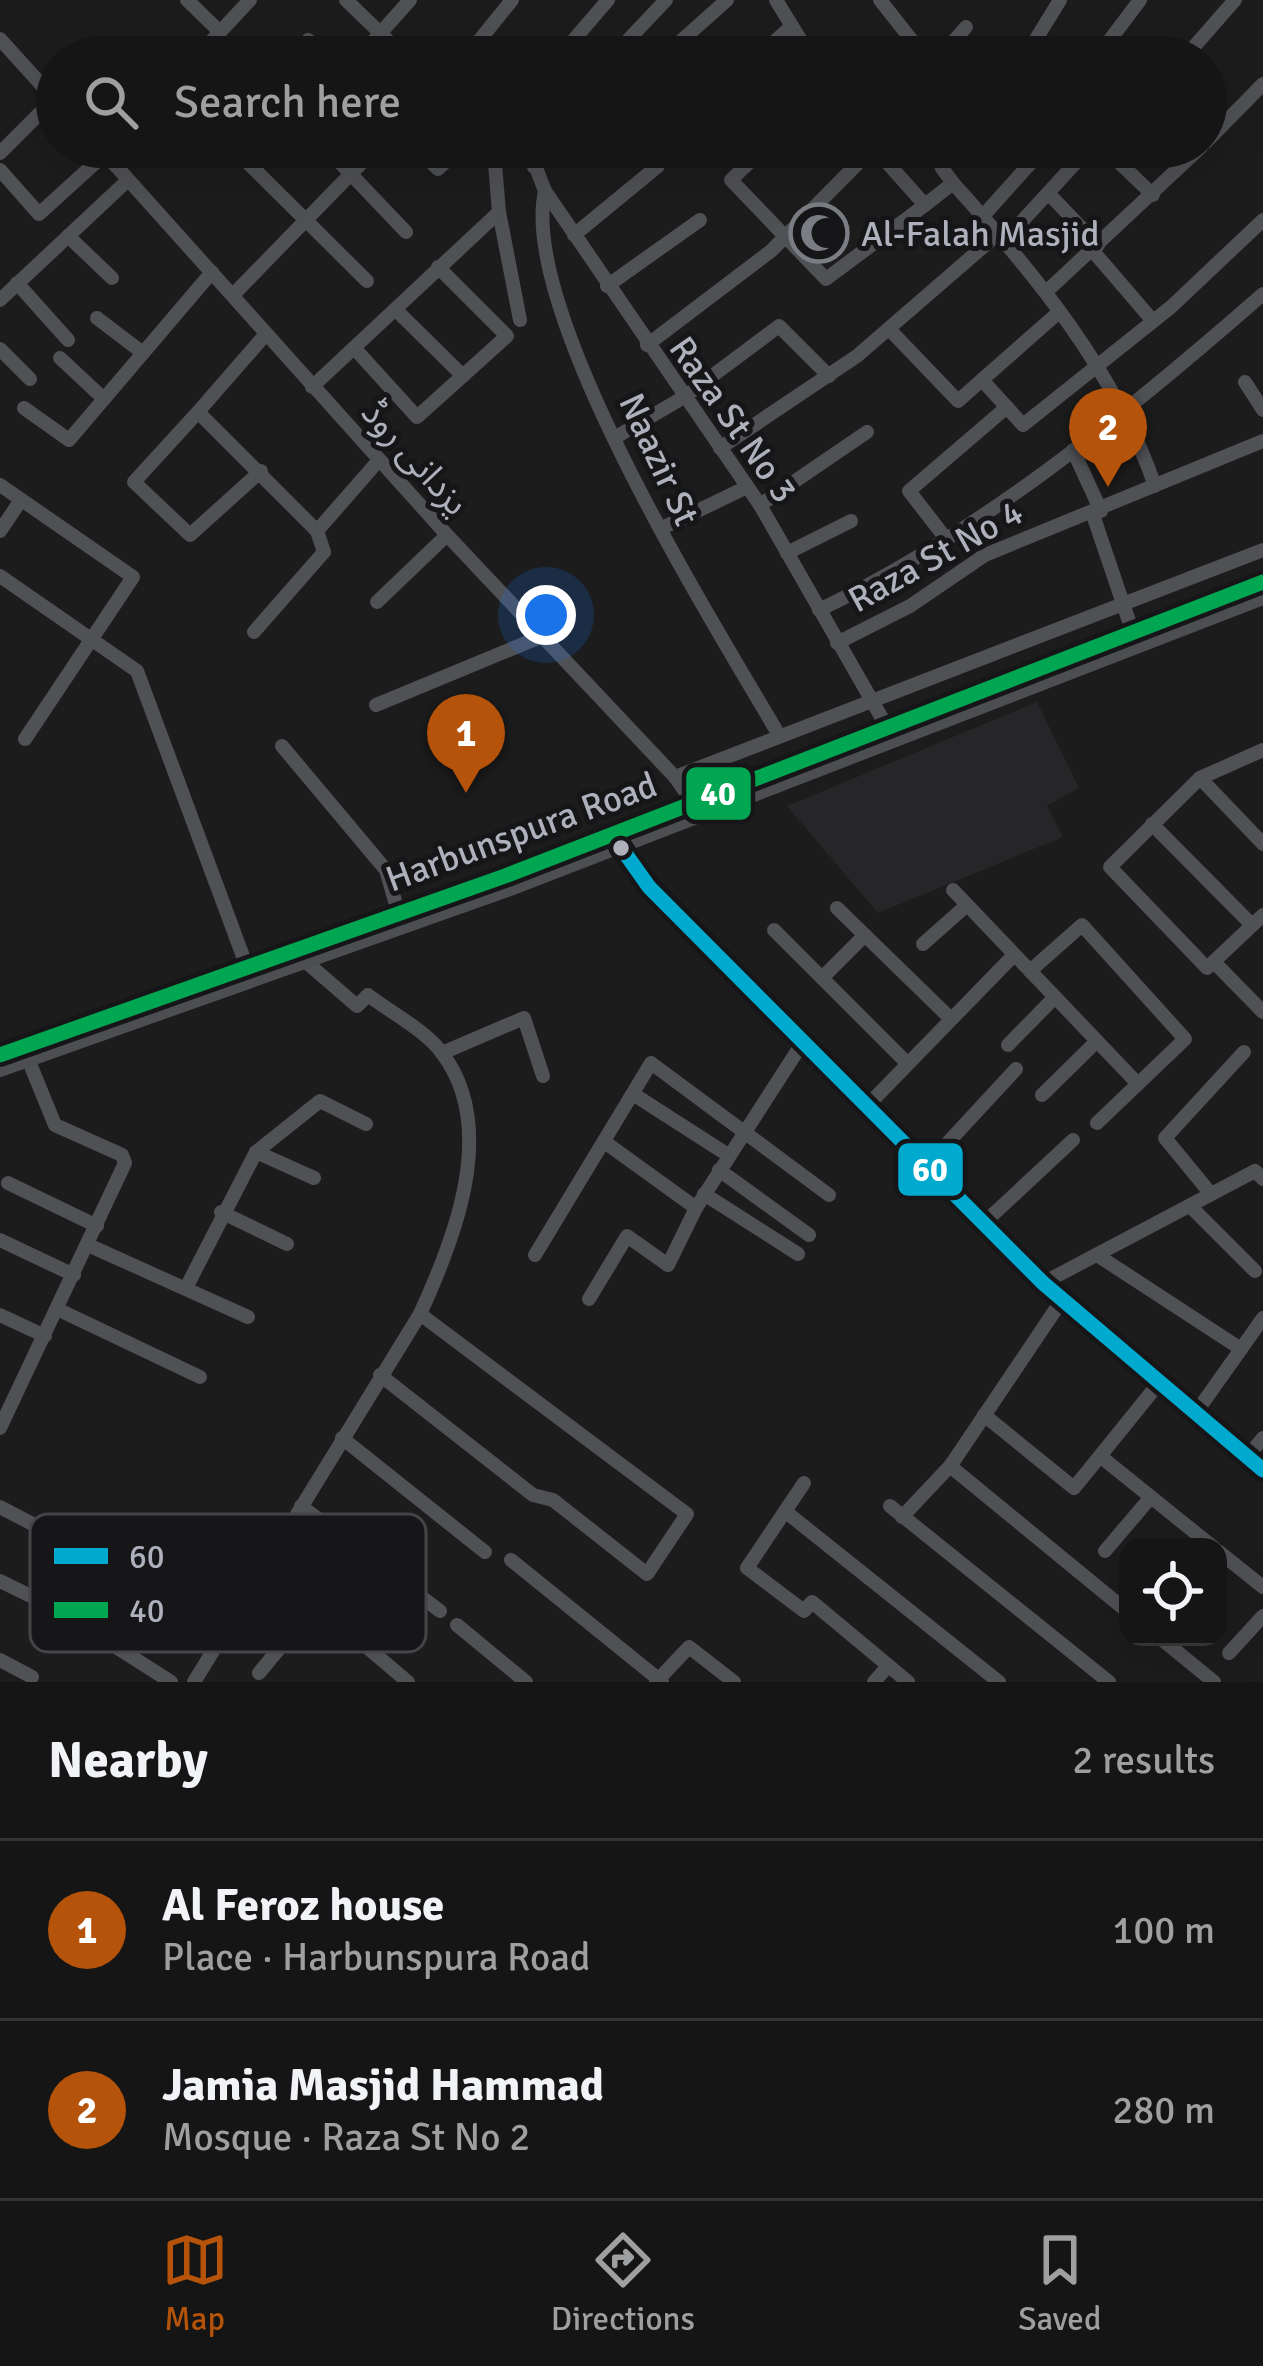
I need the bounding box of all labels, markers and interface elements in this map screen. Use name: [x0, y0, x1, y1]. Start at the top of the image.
search box: [36, 36, 1227, 168]
icon: search: [78, 69, 144, 135]
text: Search here: [174, 75, 401, 130]
mosque icon: Al-Falah Masjid: [788, 202, 850, 264]
place label: Al-Falah Masjid: [861, 212, 1100, 257]
street label: Raza St No 3: [659, 328, 807, 512]
street label: Naazir St: [609, 386, 709, 533]
pin: 2: [1069, 388, 1147, 487]
street label: یزدانی روڈ: [351, 391, 479, 525]
street label: Raza St No 4: [840, 490, 1031, 623]
your location: [516, 585, 576, 645]
pin: 1: [427, 694, 505, 793]
street label: Harbunspura Road: [380, 763, 663, 902]
line badge: 40: [684, 765, 753, 822]
text: 40: [700, 774, 736, 815]
unlabelled marker: [610, 837, 632, 859]
line badge: 60: [896, 1141, 965, 1198]
text: 60: [912, 1150, 948, 1191]
legend: [30, 1514, 426, 1652]
text: 60: [129, 1537, 165, 1578]
map controls: [1119, 1538, 1227, 1646]
button: locate: [1119, 1538, 1227, 1646]
text: 40: [129, 1591, 165, 1632]
text: Nearby: [48, 1729, 208, 1792]
text: 2 results: [1072, 1736, 1215, 1784]
text: Al Feroz house: [162, 1878, 444, 1933]
text: 1: [76, 1906, 98, 1954]
text: 100 m: [1112, 1906, 1215, 1954]
text: Place · Harbunspura Road: [162, 1933, 591, 1981]
text: Jamia Masjid Hammad: [162, 2058, 604, 2113]
text: 2: [76, 2086, 98, 2134]
text: 280 m: [1112, 2086, 1215, 2134]
text: Mosque · Raza St No 2: [162, 2113, 530, 2161]
tab: Map: [162, 2227, 228, 2340]
tab: Directions: [551, 2227, 695, 2340]
tab: Saved: [1018, 2227, 1101, 2340]

